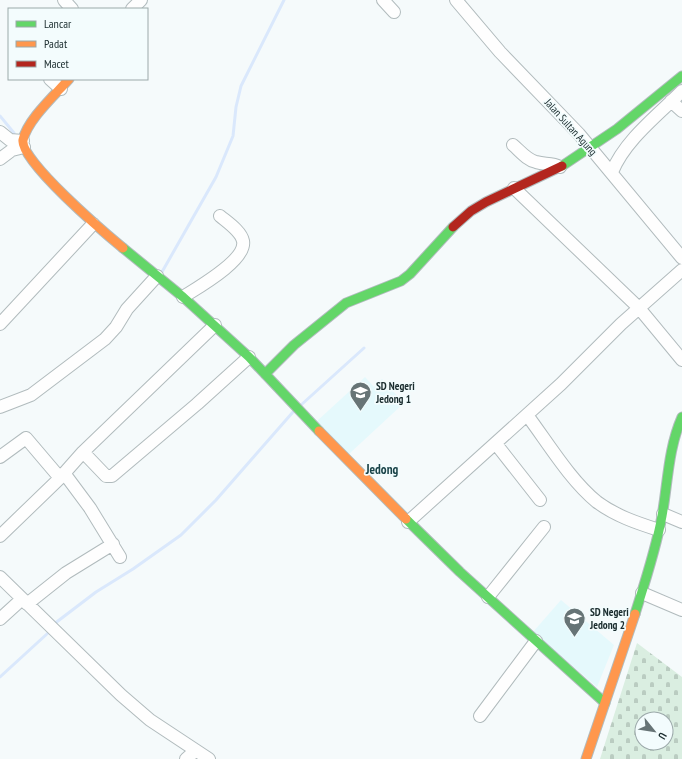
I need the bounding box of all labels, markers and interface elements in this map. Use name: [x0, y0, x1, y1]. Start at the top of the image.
legend: [8, 8, 148, 80]
text: Lancar: [44, 16, 72, 31]
text: Padat: [44, 36, 68, 51]
text: Macet: [44, 56, 69, 71]
street label: Jalan Sultan Agung: [541, 95, 600, 159]
school or university icon: SD Negeri Jedong 1: [348, 379, 374, 412]
place label: SD Negeri Jedong 1: [375, 379, 415, 406]
district label: Jedong: [365, 461, 398, 478]
school or university icon: SD Negeri Jedong 2: [561, 605, 587, 638]
place label: SD Negeri Jedong 2: [589, 605, 629, 632]
north arrow: [634, 711, 674, 751]
text: U: [655, 730, 670, 742]

